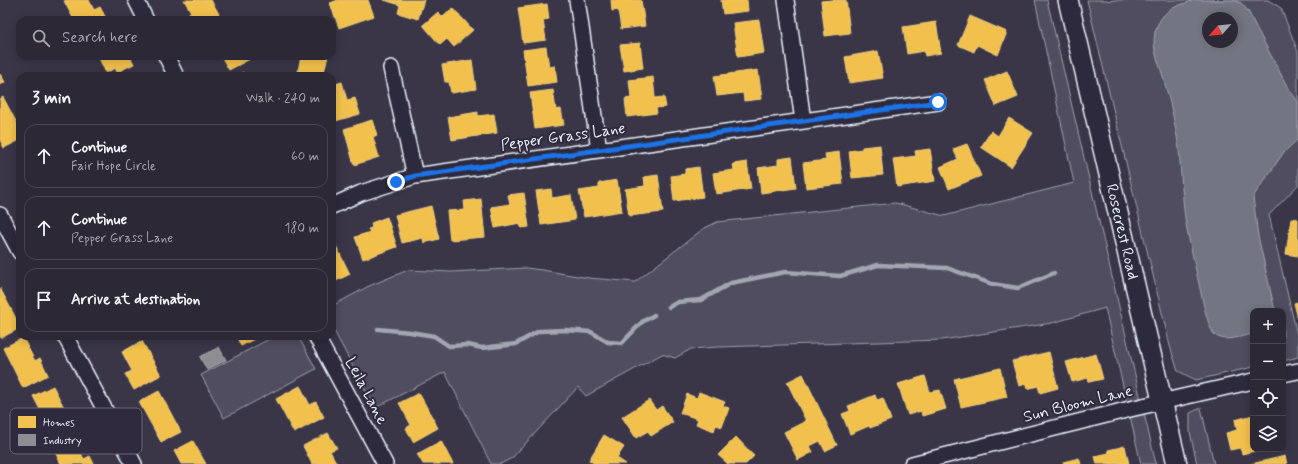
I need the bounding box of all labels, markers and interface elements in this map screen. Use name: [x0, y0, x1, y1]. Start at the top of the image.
north arrow: [1202, 12, 1238, 48]
search box: [16, 16, 336, 60]
icon: search: [30, 27, 52, 49]
text: Search here: [62, 28, 138, 48]
text: 3 min: [32, 87, 71, 109]
text: Walk · 240 m: [246, 90, 320, 107]
route start: [929, 93, 947, 111]
street label: Pepper Grass Lane: [499, 118, 627, 156]
text: Continue: [71, 138, 127, 158]
icon: ahead: [33, 145, 55, 167]
text: 60 m: [291, 148, 319, 165]
text: Fair Hope Circle: [71, 158, 156, 175]
route end: [387, 173, 405, 191]
street label: Rosecrest Road: [1101, 182, 1144, 282]
text: Continue: [71, 210, 127, 230]
icon: ahead: [33, 217, 55, 239]
text: 180 m: [284, 220, 319, 237]
text: Pepper Grass Lane: [71, 230, 173, 247]
icon: arrive: [33, 289, 55, 311]
text: Arrive at destination: [71, 290, 200, 310]
map controls: [1250, 308, 1286, 452]
button: +: [1250, 308, 1286, 344]
button: −: [1250, 344, 1286, 380]
street label: Leila Lane: [339, 354, 393, 429]
street label: Sun Bloom Lane: [1021, 380, 1135, 428]
button: locate: [1250, 380, 1286, 416]
legend: [10, 408, 142, 454]
text: Homes: [43, 416, 75, 430]
button: layers: [1250, 416, 1286, 452]
text: Industry: [43, 434, 82, 448]

